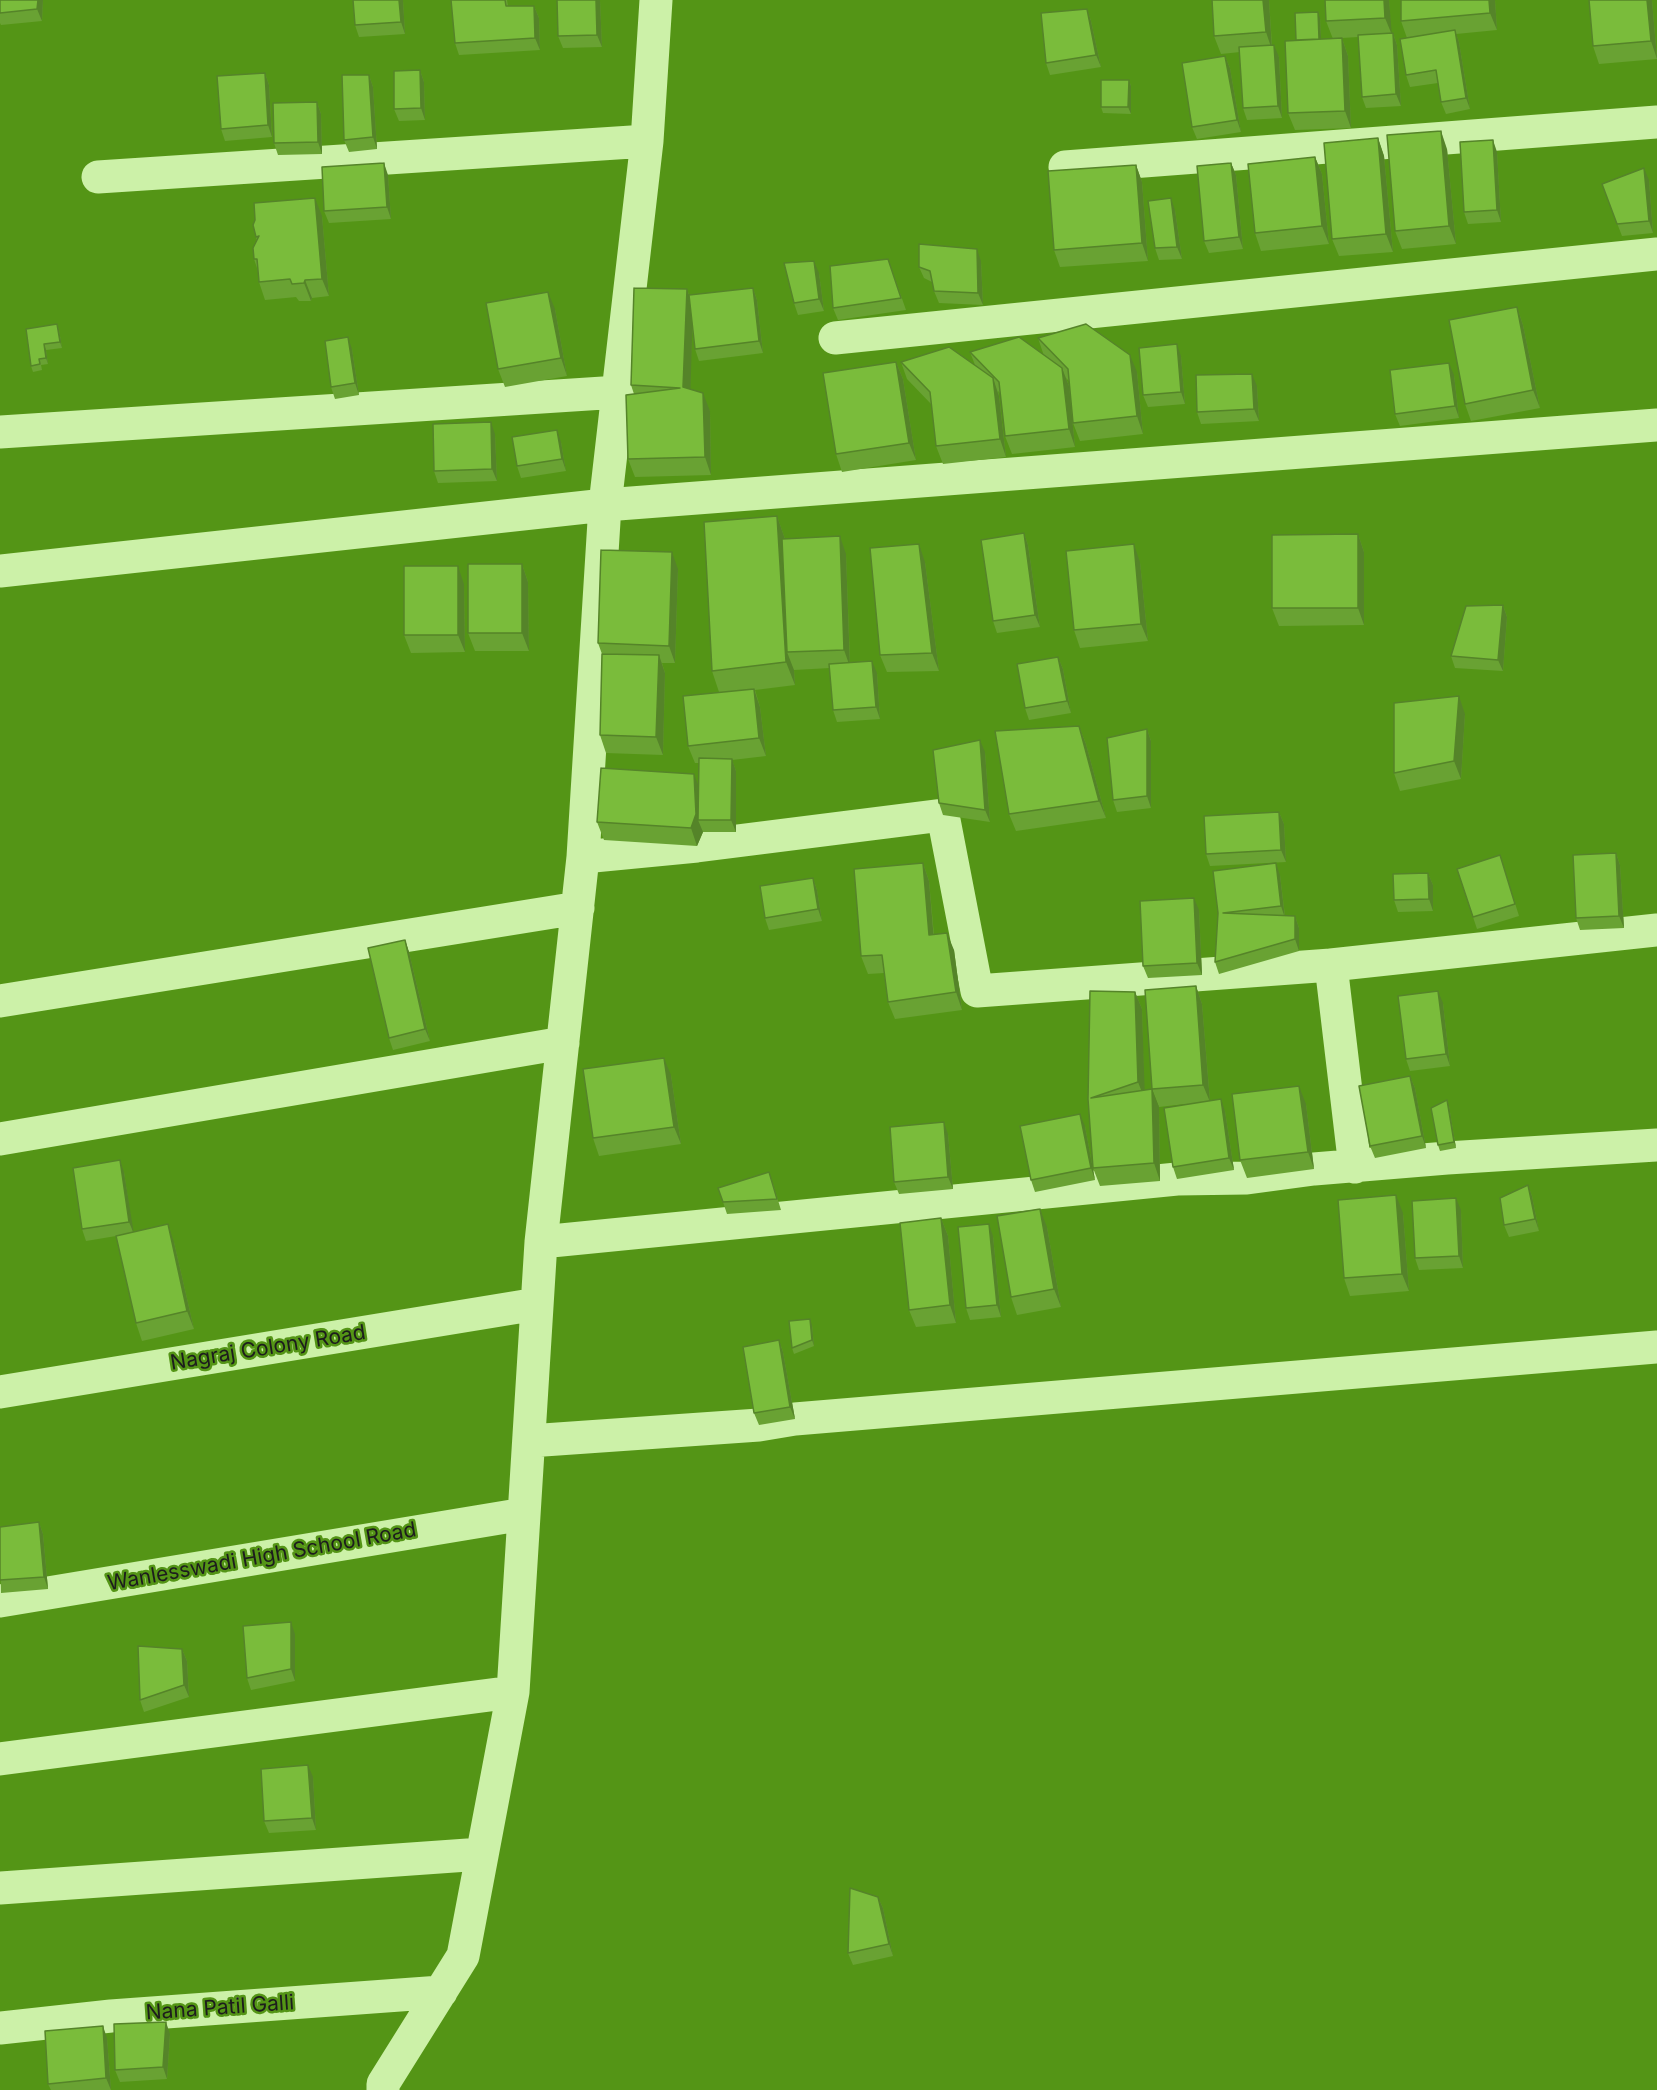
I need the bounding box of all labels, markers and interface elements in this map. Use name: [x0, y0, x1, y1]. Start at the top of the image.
street label: Nagraj Colony Road: [169, 1320, 367, 1376]
street label: Wanlesswadi High School Road: [106, 1517, 418, 1597]
street label: Nana Patil Galli: [145, 1990, 295, 2026]

